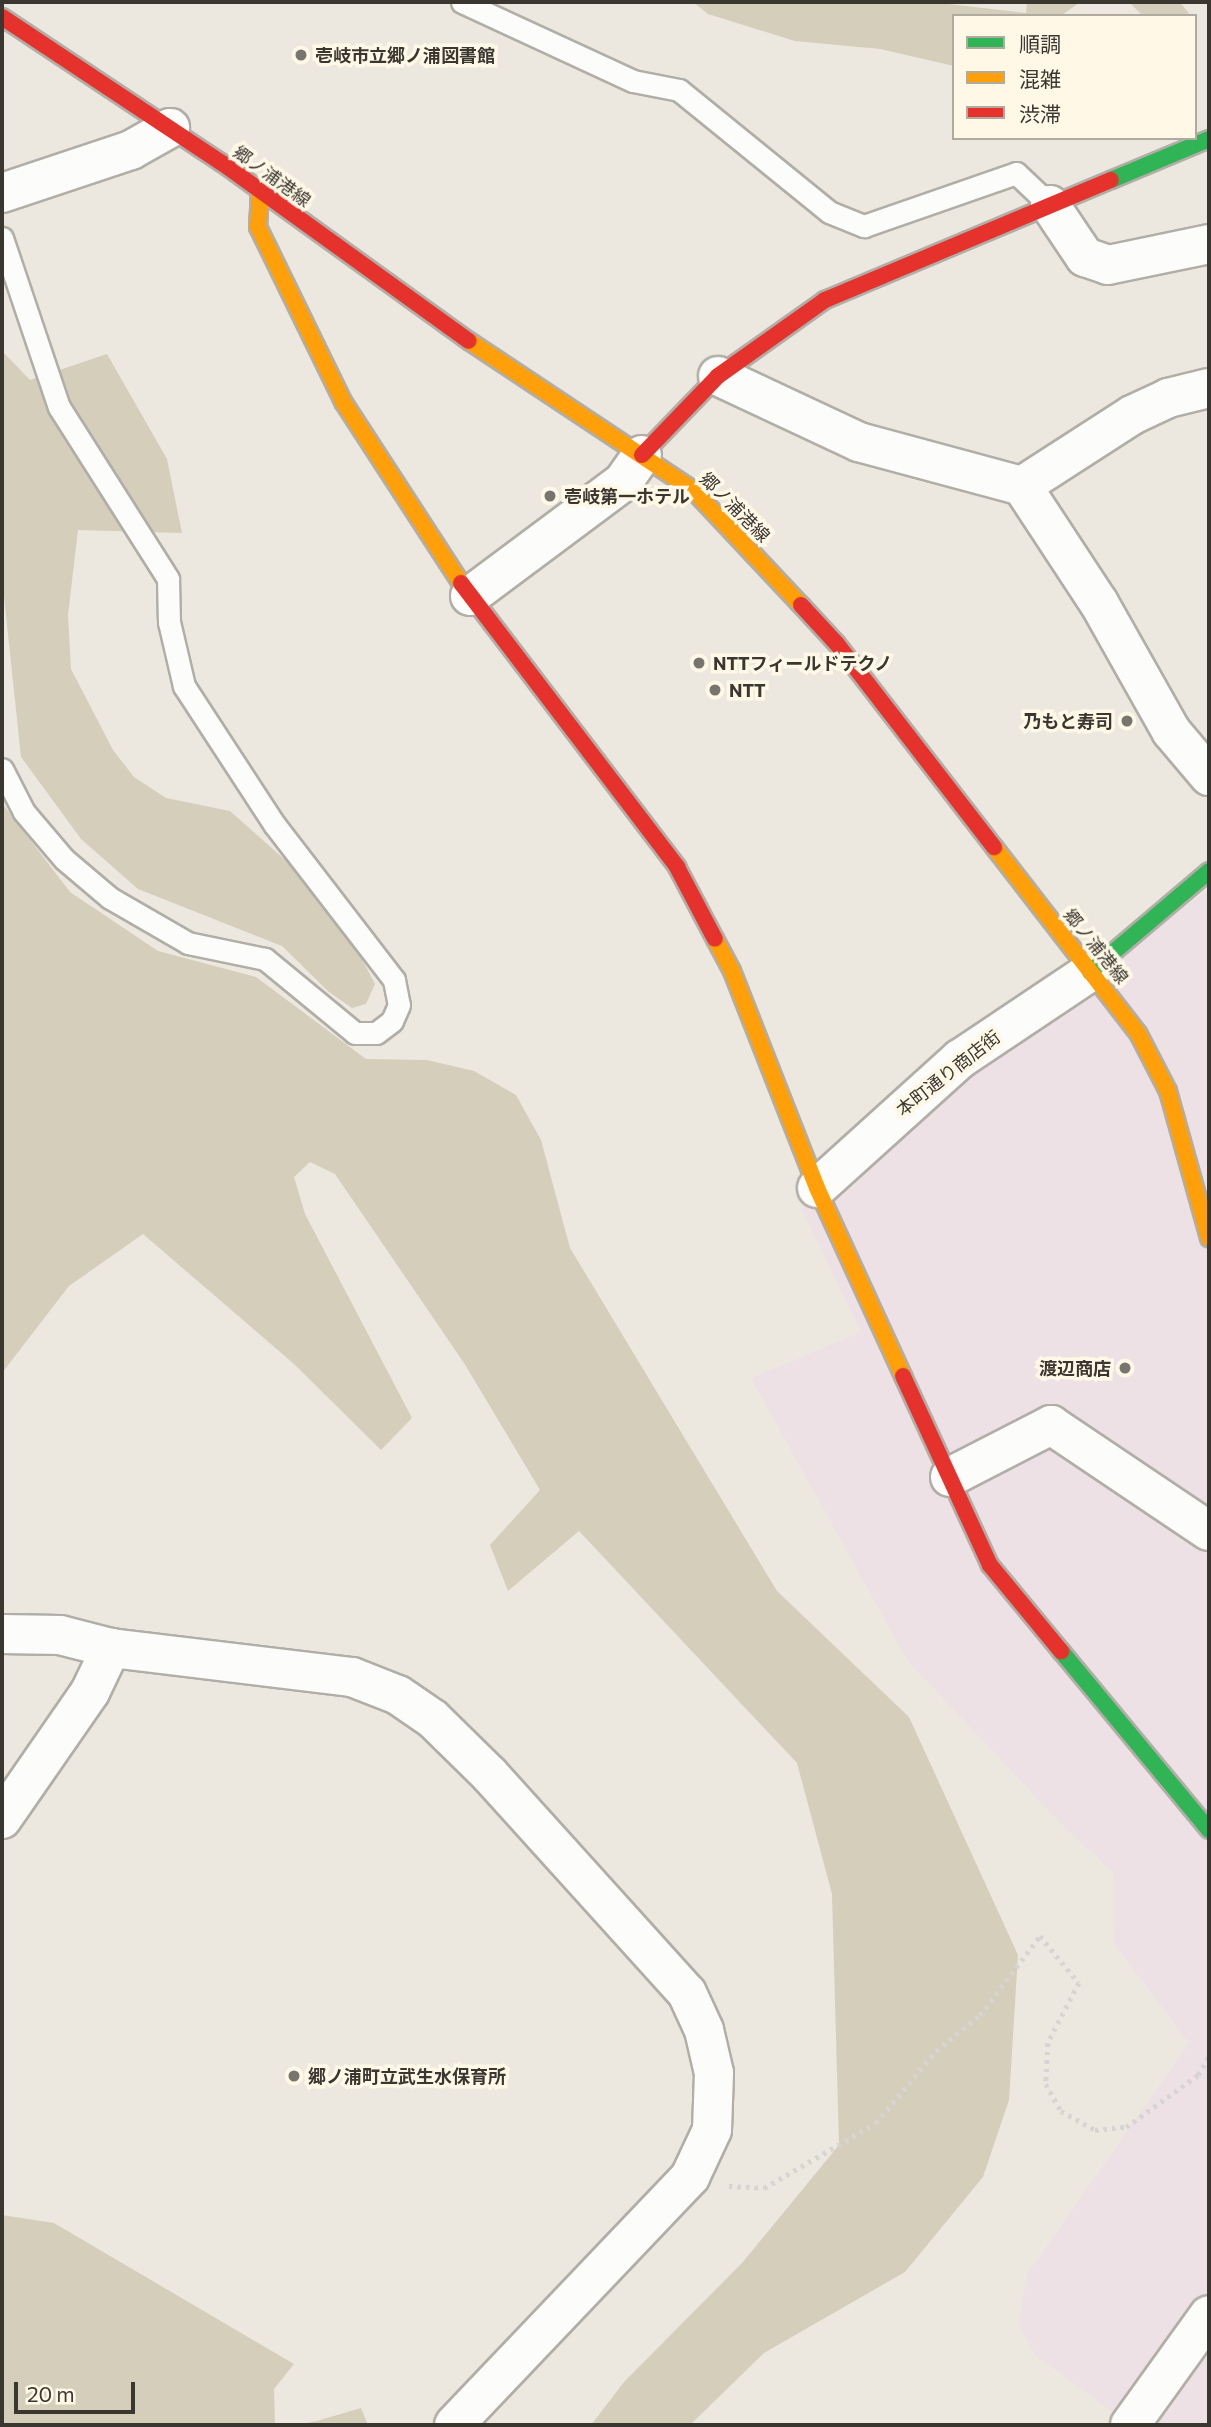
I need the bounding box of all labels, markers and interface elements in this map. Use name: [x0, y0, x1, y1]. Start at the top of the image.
legend: [952, 14, 1197, 140]
text: 順調: [1019, 31, 1061, 56]
place label: 壱岐市立郷ノ浦図書館: [315, 44, 495, 66]
marker: 壱岐市立郷ノ浦図書館: [293, 47, 309, 63]
text: 混雑: [1019, 66, 1061, 91]
text: 渋滞: [1019, 101, 1061, 126]
street label: 郷ノ浦港線: [229, 141, 315, 211]
street label: 郷ノ浦港線: [696, 468, 774, 546]
place label: 壱岐第一ホテル: [564, 485, 690, 507]
marker: 壱岐第一ホテル: [542, 488, 558, 504]
place label: NTTフィールドテクノ: [713, 652, 894, 674]
marker: NTTフィールドテクノ: [691, 655, 707, 671]
place label: NTT: [729, 679, 766, 701]
marker: NTT: [707, 682, 723, 698]
place label: 乃もと寿司: [1023, 710, 1113, 732]
marker: 乃もと寿司: [1119, 713, 1135, 729]
street label: 郷ノ浦港線: [1059, 904, 1133, 988]
street label: 本町通り商店街: [892, 1026, 1004, 1120]
place label: 渡辺商店: [1039, 1357, 1111, 1379]
marker: 渡辺商店: [1117, 1360, 1133, 1376]
place label: 郷ノ浦町立武生水保育所: [308, 2065, 506, 2087]
marker: 郷ノ浦町立武生水保育所: [286, 2068, 302, 2084]
scale bar: [18, 2368, 138, 2412]
text: 20 m: [27, 2381, 75, 2406]

